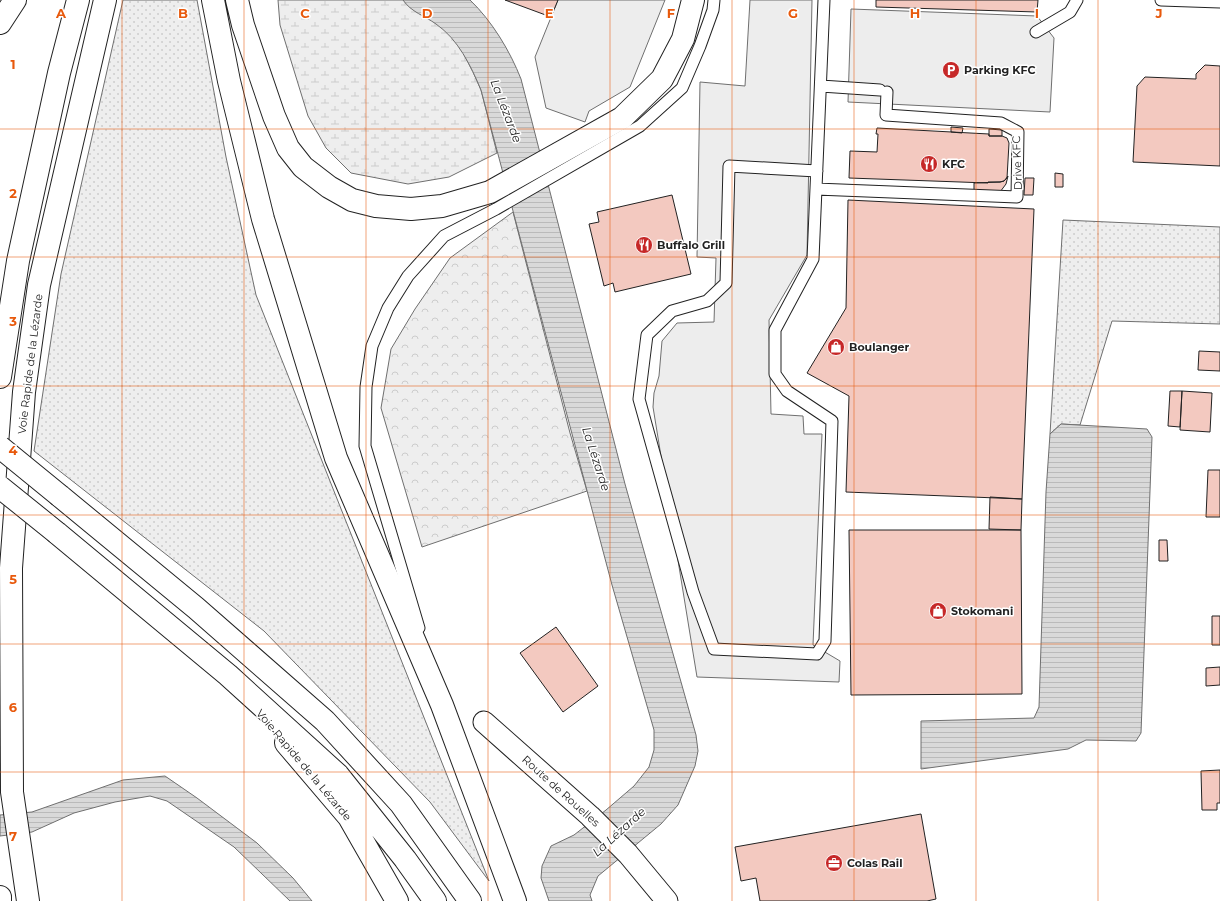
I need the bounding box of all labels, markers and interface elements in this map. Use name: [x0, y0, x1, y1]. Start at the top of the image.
text: A: [55, 5, 67, 21]
text: B: [178, 5, 188, 21]
text: C: [300, 5, 310, 21]
text: D: [422, 5, 433, 21]
text: E: [545, 5, 554, 21]
text: F: [667, 5, 675, 21]
text: G: [788, 5, 798, 21]
text: H: [910, 5, 920, 21]
text: I: [1035, 5, 1039, 21]
text: J: [1154, 5, 1163, 21]
text: 1: [10, 56, 16, 72]
parking icon: Parking KFC: [941, 60, 961, 80]
place label: Parking KFC: [964, 63, 1035, 77]
water label: La Lézarde: [488, 77, 525, 145]
street label: Drive KFC: [1009, 135, 1025, 190]
restaurant icon: KFC: [919, 154, 939, 174]
place label: KFC: [942, 157, 965, 171]
text: 2: [9, 185, 17, 201]
restaurant icon: Buffalo Grill: [634, 235, 654, 255]
place label: Buffalo Grill: [657, 238, 725, 252]
street label: Voie Rapide de la Lézarde: [14, 293, 46, 435]
text: 3: [8, 313, 17, 329]
shop icon: Boulanger: [826, 337, 846, 357]
place label: Boulanger: [849, 340, 910, 354]
water label: La Lézarde: [579, 425, 614, 493]
text: 4: [9, 442, 18, 458]
text: 5: [9, 571, 17, 587]
shop icon: Stokomani: [928, 601, 948, 621]
place label: Stokomani: [951, 604, 1013, 618]
text: 6: [9, 699, 18, 715]
street label: Voie Rapide de la Lézarde: [253, 706, 355, 824]
street label: Route de Rouelles: [519, 752, 603, 830]
water label: La Lézarde: [589, 804, 648, 859]
text: 7: [9, 828, 17, 844]
office icon: Colas Rail: [824, 853, 844, 873]
place label: Colas Rail: [847, 856, 902, 870]

